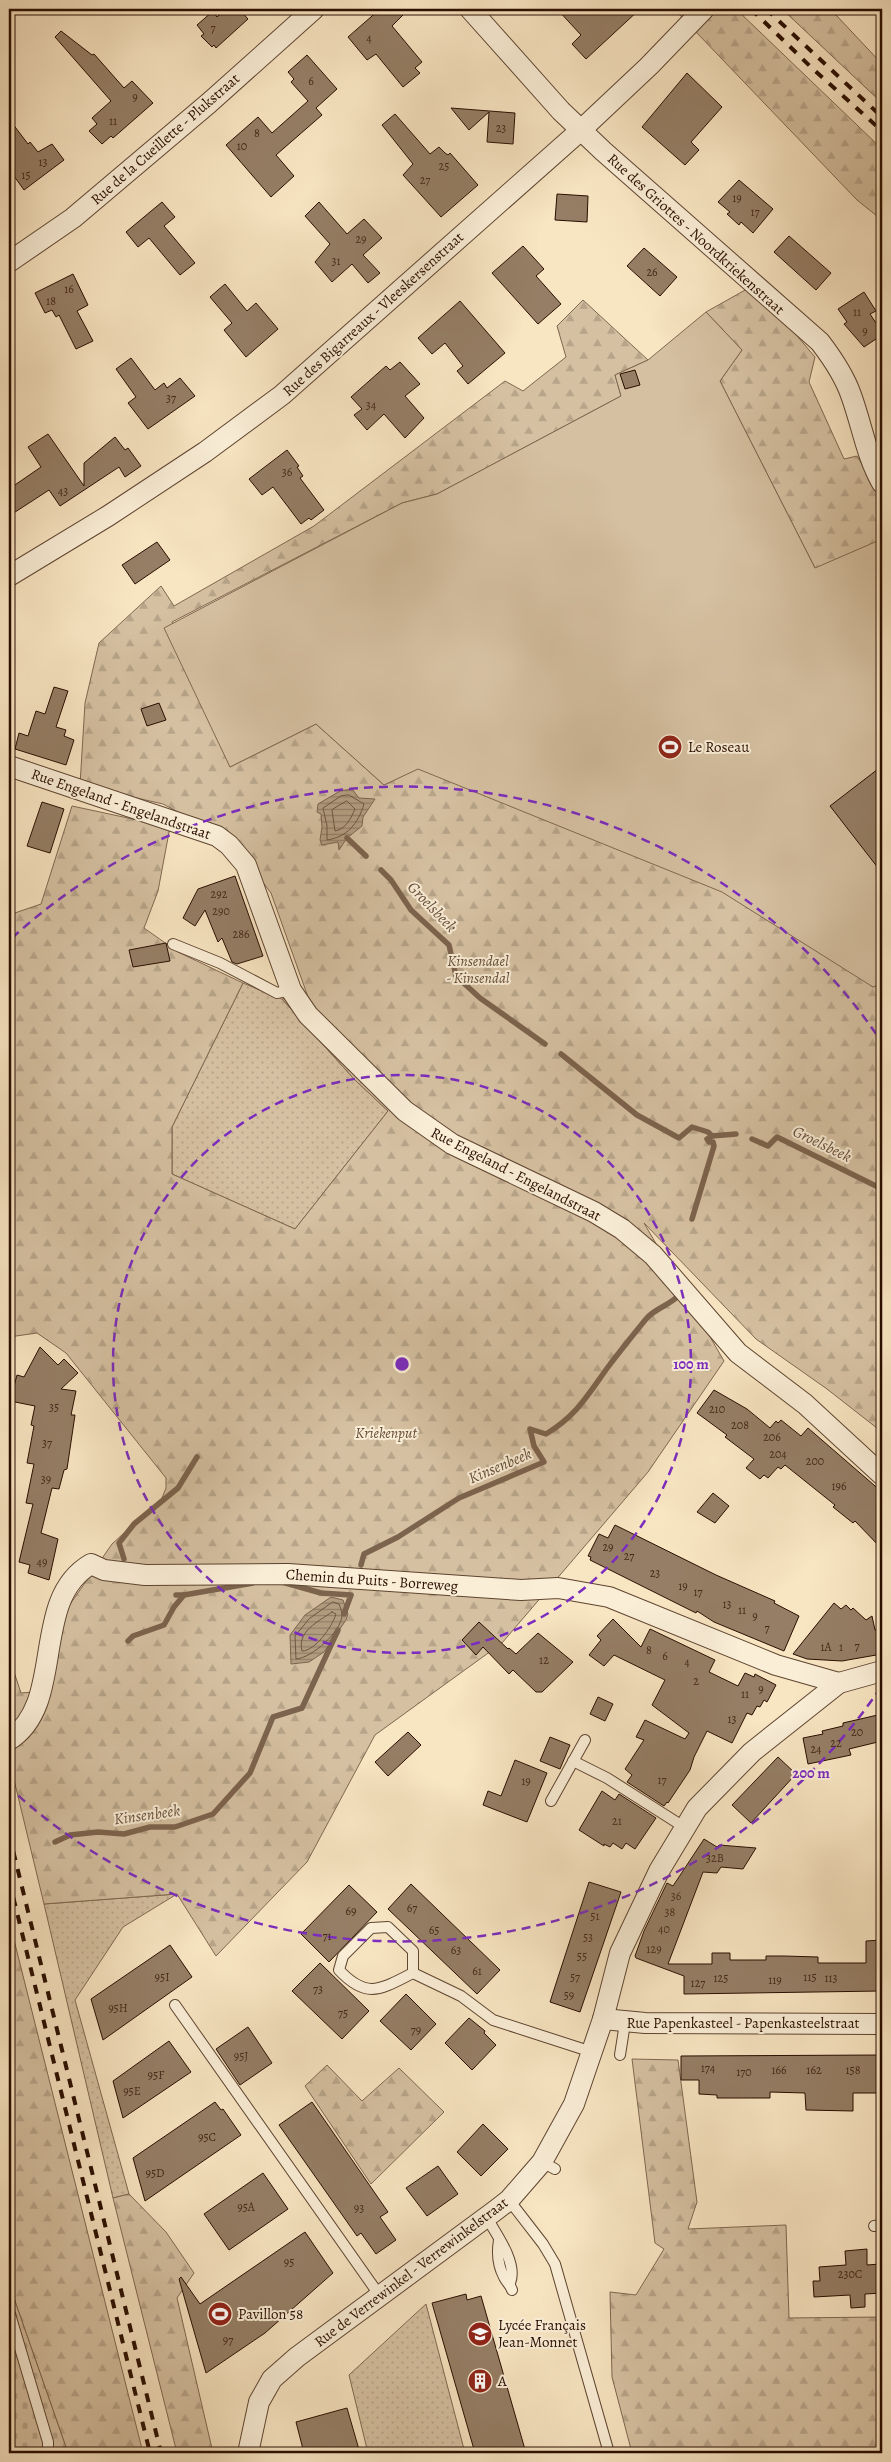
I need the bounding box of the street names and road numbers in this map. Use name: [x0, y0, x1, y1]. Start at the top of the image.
street label: Rue de la Cueillette - Plukstraat: [86, 69, 244, 209]
street label: Rue des Griottes - Noordkriekenstraat: [603, 149, 789, 319]
street label: Rue des Bigarreaux - Vleeskersenstraat: [278, 227, 468, 401]
street label: Rue Engeland - Engelandstraat: [29, 764, 213, 844]
street label: Rue Engeland - Engelandstraat: [427, 1122, 605, 1226]
street label: Chemin du Puits - Borreweg: [285, 1564, 459, 1596]
street label: Rue Papenkasteel - Papenkasteelstraat: [626, 2013, 860, 2033]
street label: Rue de Verrewinkel - Verrewinkelstraat: [310, 2193, 512, 2351]

